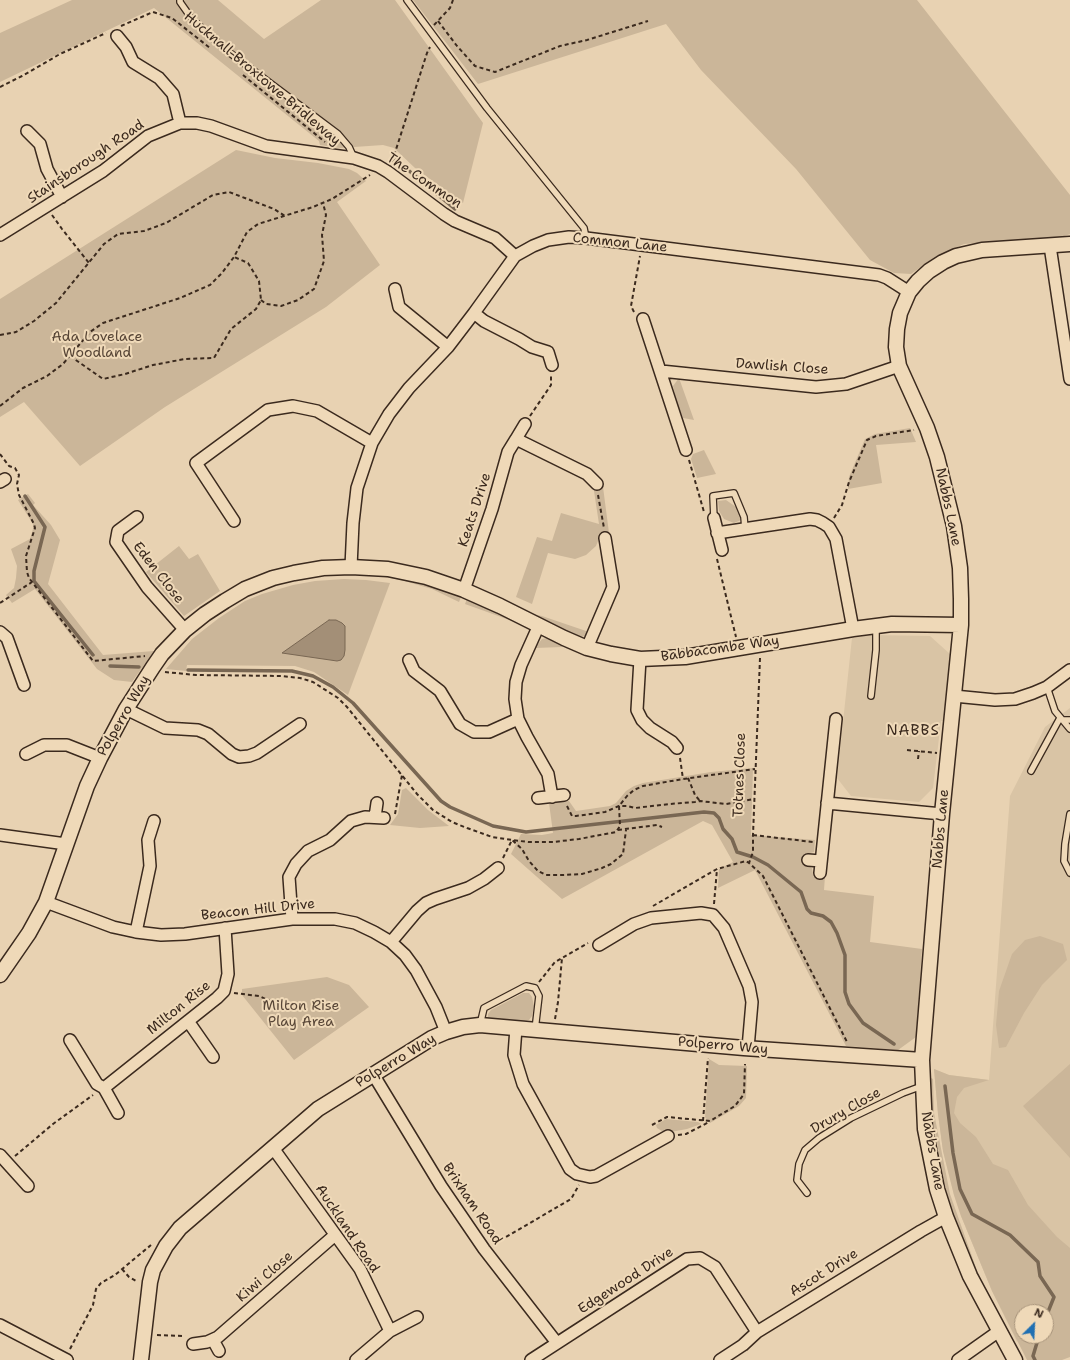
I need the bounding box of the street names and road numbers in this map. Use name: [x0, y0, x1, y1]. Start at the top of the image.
street label: Hucknall-Broxtowe Bridleway: [180, 9, 344, 149]
street label: Stainsborough Road: [24, 117, 148, 207]
street label: The Common: [383, 150, 465, 212]
street label: Common Lane: [572, 230, 668, 256]
street label: Dawlish Close: [735, 355, 829, 379]
street label: Nabbs Lane: [931, 466, 965, 548]
street label: Keats Drive: [455, 471, 495, 549]
street label: Eden Close: [129, 539, 187, 607]
street label: Babbacombe Way: [660, 632, 780, 666]
street label: Polperro Way: [94, 673, 154, 759]
street label: Totnes Close: [730, 732, 750, 818]
street label: Nabbs Lane: [929, 788, 953, 870]
street label: Beacon Hill Drive: [200, 896, 316, 924]
street label: Milton Rise: [144, 977, 214, 1039]
street label: Polperro Way: [353, 1030, 439, 1092]
street label: Polperro Way: [677, 1034, 769, 1058]
street label: Drury Close: [808, 1084, 884, 1138]
street label: Nabbs Lane: [917, 1110, 947, 1192]
street label: Brixham Road: [439, 1160, 505, 1248]
street label: Auckland Road: [311, 1182, 383, 1276]
street label: Edgewood Drive: [575, 1244, 677, 1318]
street label: Ascot Drive: [787, 1245, 861, 1301]
street label: Kiwi Close: [233, 1248, 297, 1306]

